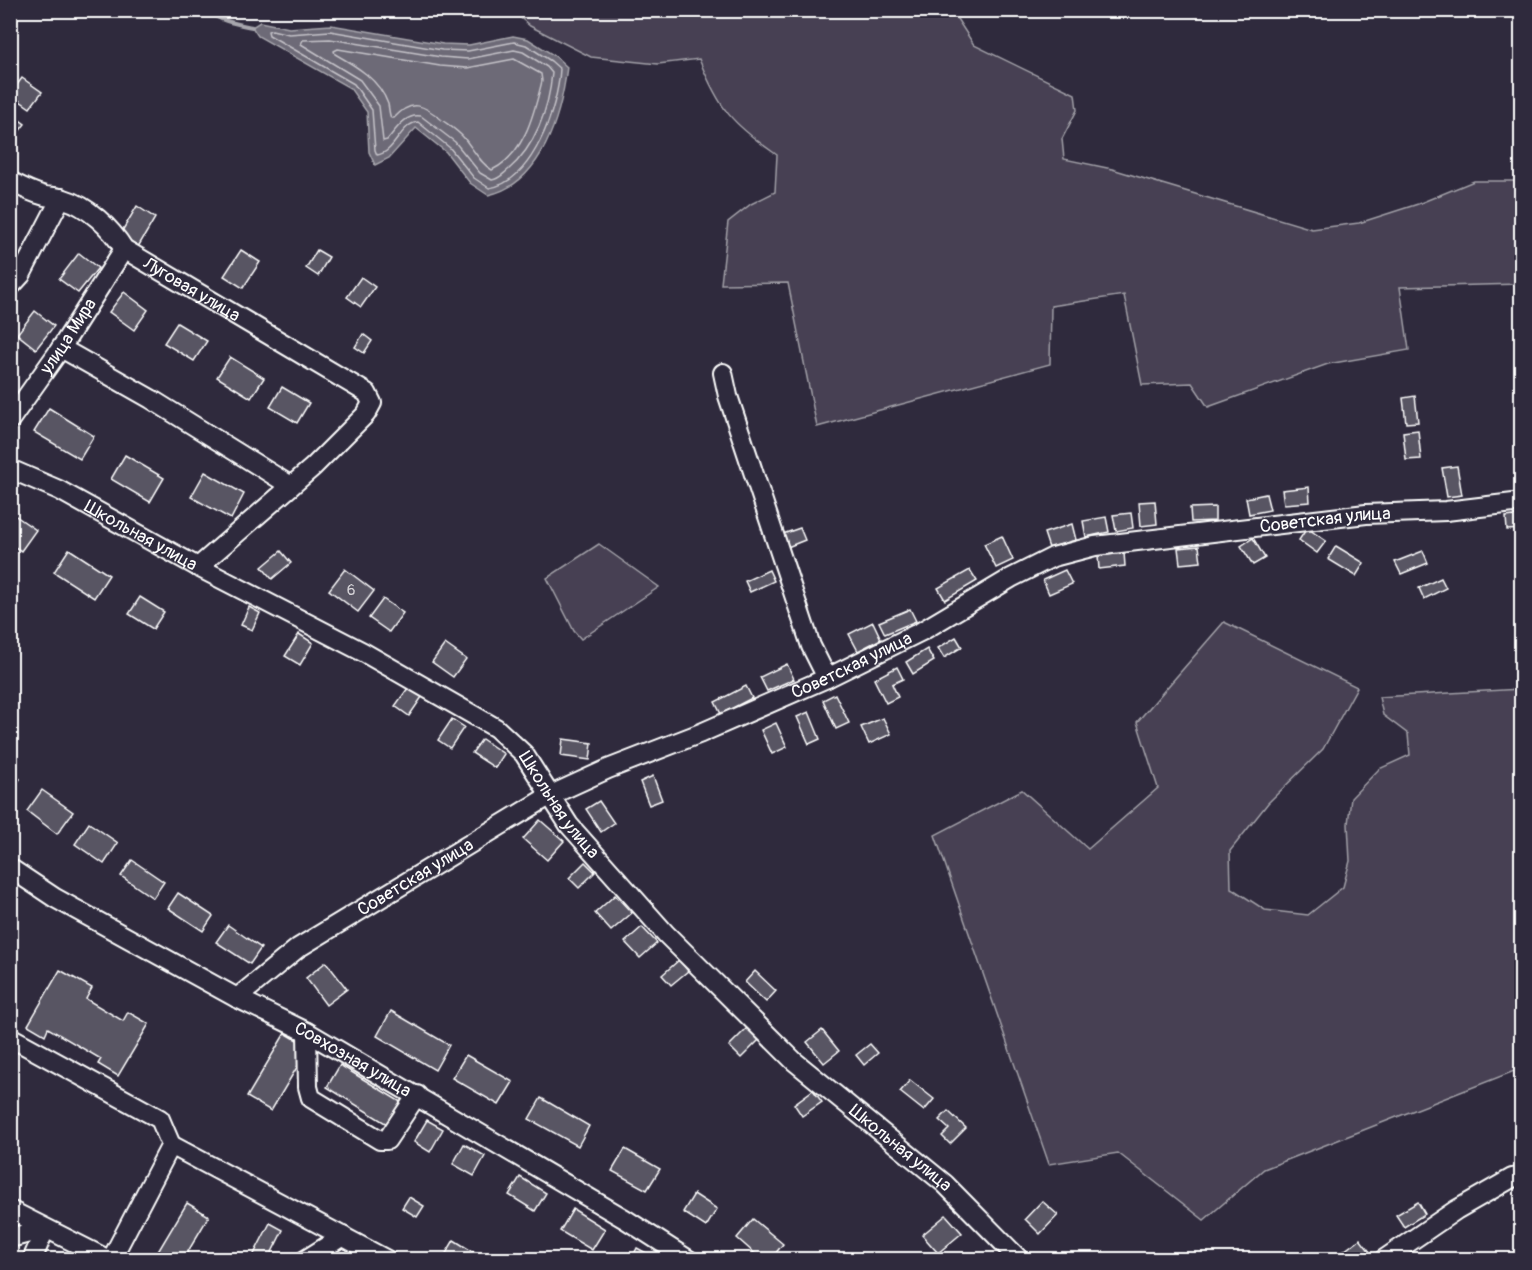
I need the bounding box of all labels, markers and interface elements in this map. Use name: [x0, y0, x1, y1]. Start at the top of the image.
street label: Луговая улица: [138, 252, 244, 327]
street label: улица Мира: [34, 294, 102, 380]
street label: Школьная улица: [80, 495, 201, 576]
street label: Советская улица: [1258, 502, 1391, 538]
house number: 6: [347, 581, 355, 600]
street label: Советская улица: [788, 627, 916, 704]
street label: Школьная улица: [513, 747, 604, 863]
street label: Советская улица: [353, 833, 478, 921]
street label: Совхозная улица: [291, 1017, 415, 1103]
street label: Школьная улица: [844, 1100, 957, 1197]

